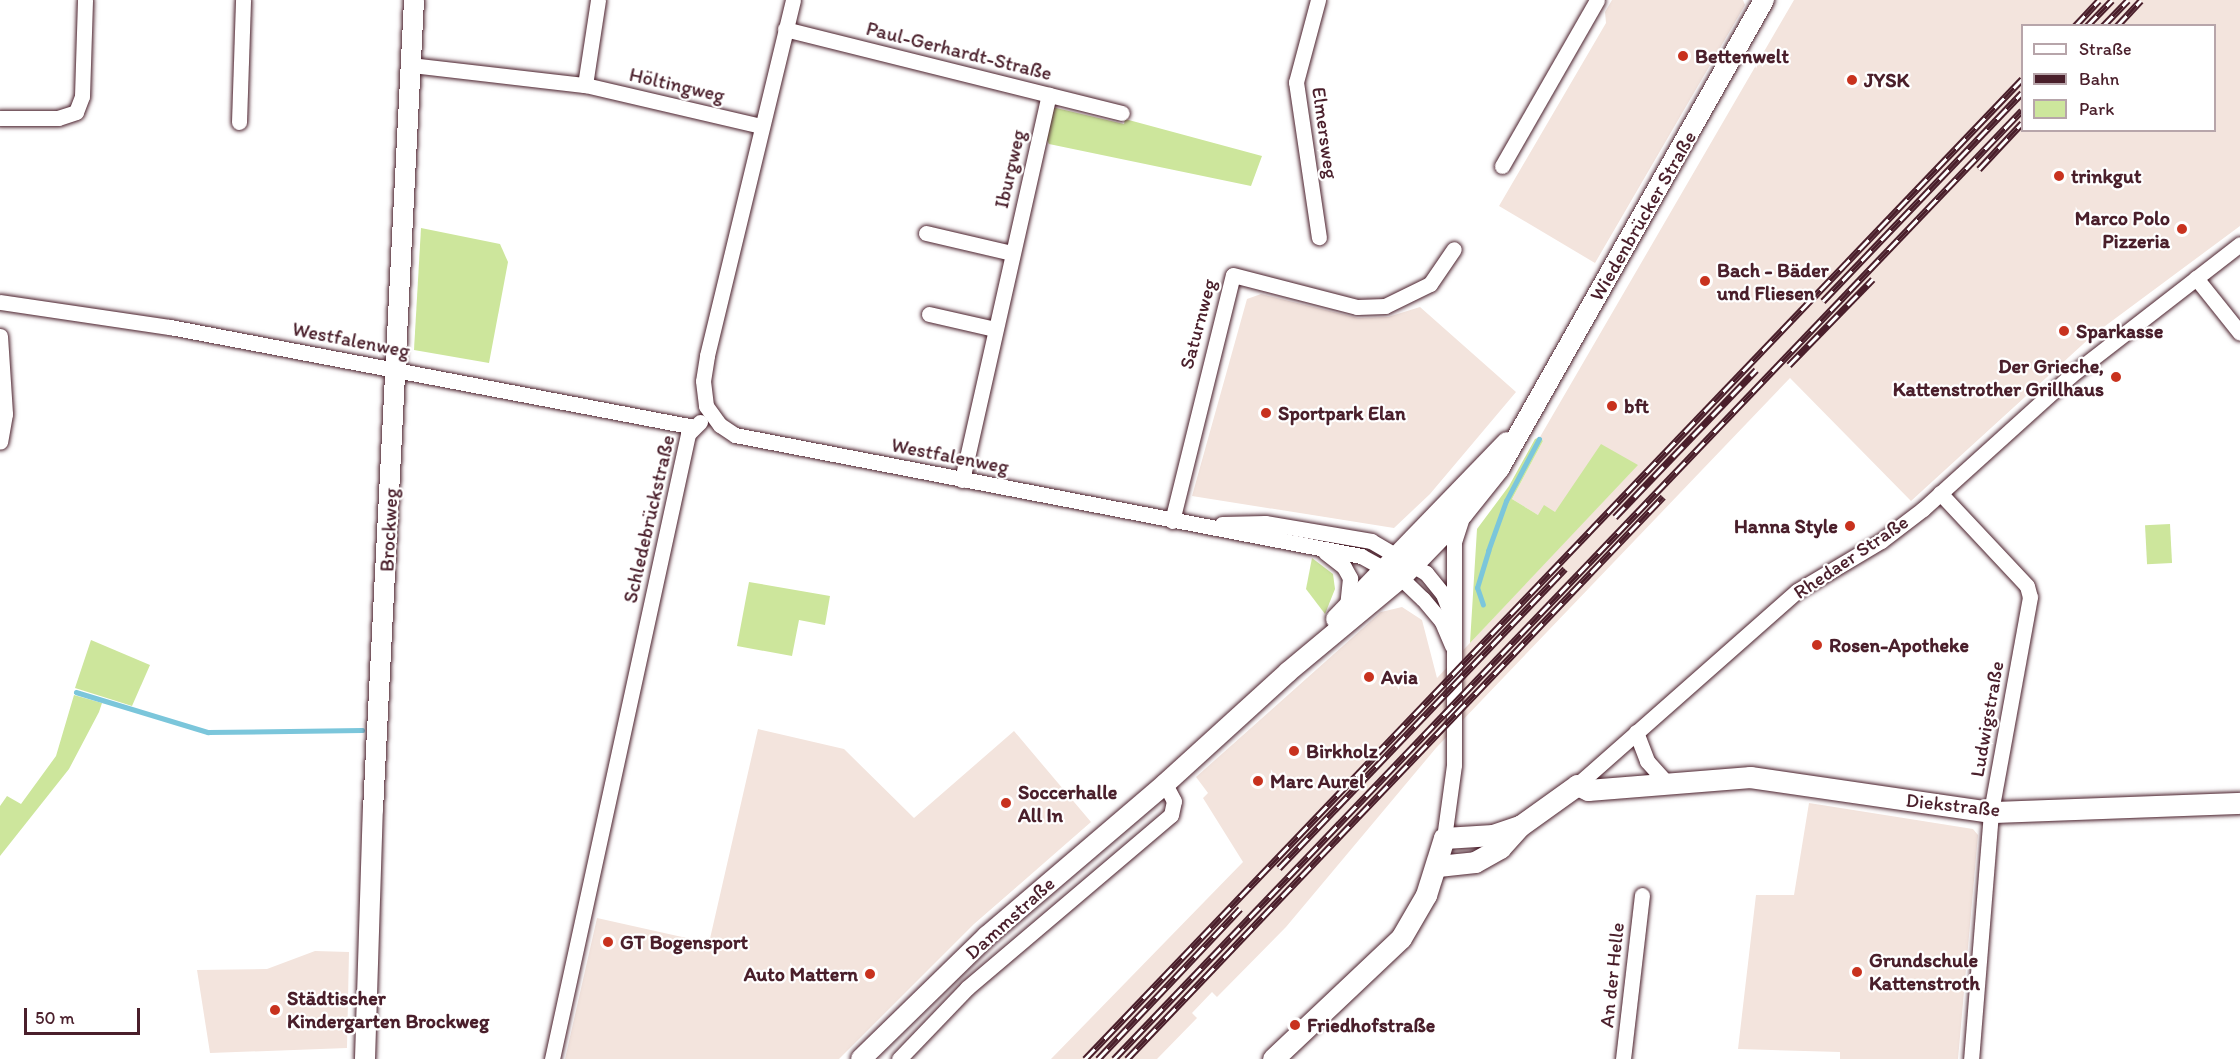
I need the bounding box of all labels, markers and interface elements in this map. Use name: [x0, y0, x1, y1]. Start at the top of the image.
street label: Paul-Gerhardt-Straße: [864, 16, 1054, 86]
legend: [2021, 24, 2216, 132]
text: Straße: [2079, 38, 2132, 60]
place label: Bettenwelt: [1695, 44, 1789, 68]
marker: Bettenwelt: [1676, 49, 1690, 63]
street label: Höltingweg: [627, 62, 727, 108]
place label: JYSK: [1864, 68, 1909, 92]
text: Bahn: [2079, 68, 2119, 90]
marker: JYSK: [1845, 73, 1859, 87]
street label: Elmersweg: [1307, 86, 1343, 180]
text: Park: [2079, 98, 2114, 120]
street label: Iburgweg: [989, 127, 1031, 211]
street label: Wiedenbrücker Straße: [1585, 127, 1701, 305]
place label: trinkgut: [2071, 164, 2141, 188]
marker: trinkgut: [2052, 169, 2066, 183]
place label: Marco Polo Pizzeria: [2075, 206, 2170, 253]
marker: Marco Polo Pizzeria: [2175, 222, 2189, 236]
place label: Bach - Bäder und Fliesen: [1717, 258, 1828, 305]
marker: Bach - Bäder und Fliesen: [1698, 274, 1712, 288]
street label: Saturnweg: [1174, 276, 1222, 372]
street label: Westfalenweg: [290, 317, 412, 363]
place label: Sparkasse: [2076, 319, 2163, 343]
marker: Sparkasse: [2057, 324, 2071, 338]
place label: Der Grieche, Kattenstrother Grillhaus: [1892, 354, 2104, 401]
marker: Der Grieche, Kattenstrother Grillhaus: [2109, 370, 2123, 384]
place label: bft: [1624, 394, 1649, 418]
marker: bft: [1605, 399, 1619, 413]
place label: Sportpark Elan: [1278, 401, 1406, 425]
marker: Sportpark Elan: [1259, 406, 1273, 420]
street label: Schledebrückstraße: [618, 433, 680, 605]
street label: Westfalenweg: [889, 433, 1011, 479]
street label: Brockweg: [375, 488, 403, 572]
street label: Rhedaer Straße: [1789, 510, 1913, 604]
place label: Hanna Style: [1734, 514, 1838, 538]
marker: Hanna Style: [1843, 519, 1857, 533]
place label: Rosen-Apotheke: [1829, 633, 1969, 657]
marker: Rosen-Apotheke: [1810, 638, 1824, 652]
street label: Ludwigstraße: [1965, 659, 2009, 779]
place label: Avia: [1381, 665, 1418, 689]
marker: Avia: [1362, 670, 1376, 684]
place label: Birkholz: [1306, 739, 1378, 763]
marker: Birkholz: [1287, 744, 1301, 758]
place label: Marc Aurel: [1270, 769, 1364, 793]
marker: Marc Aurel: [1251, 774, 1265, 788]
place label: Soccerhalle All In: [1018, 780, 1117, 827]
street label: Diekstraße: [1905, 788, 2001, 822]
marker: Soccerhalle All In: [999, 796, 1013, 810]
street label: Dammstraße: [960, 871, 1060, 965]
street label: An der Helle: [1595, 921, 1629, 1029]
place label: GT Bogensport: [620, 930, 748, 954]
marker: GT Bogensport: [601, 935, 615, 949]
place label: Grundschule Kattenstroth: [1869, 948, 1980, 995]
place label: Auto Mattern: [744, 962, 858, 986]
marker: Grundschule Kattenstroth: [1850, 965, 1864, 979]
marker: Auto Mattern: [863, 967, 877, 981]
place label: Städtischer Kindergarten Brockweg: [287, 987, 489, 1034]
scale bar: [27, 996, 142, 1034]
marker: Städtischer Kindergarten Brockweg: [268, 1003, 282, 1017]
text: 50 m: [35, 1007, 75, 1029]
place label: Friedhofstraße: [1307, 1013, 1435, 1037]
marker: Friedhofstraße: [1288, 1018, 1302, 1032]

